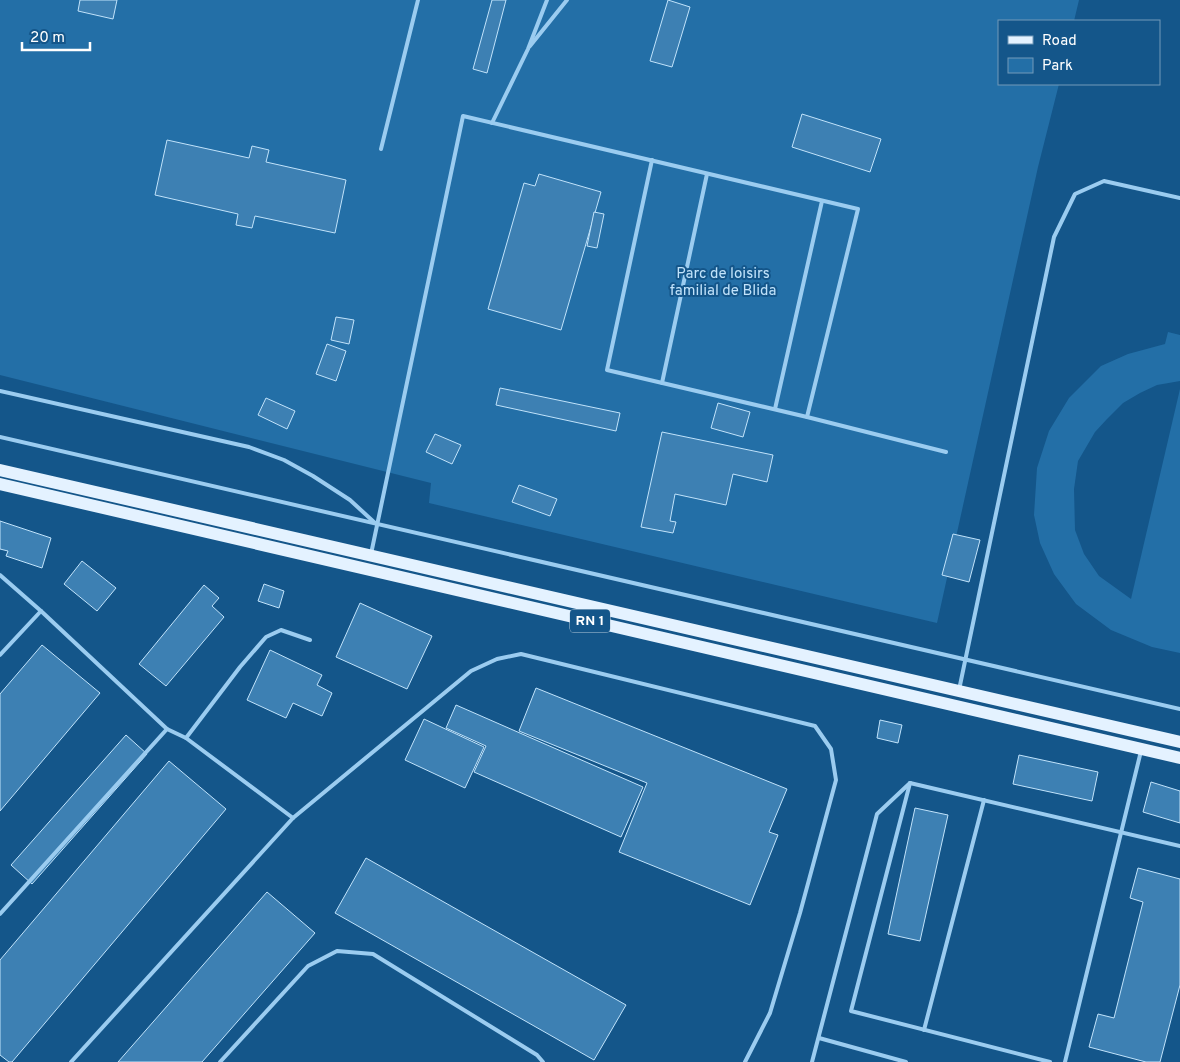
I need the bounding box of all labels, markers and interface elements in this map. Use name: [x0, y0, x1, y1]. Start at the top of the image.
scale bar: [22, 20, 90, 52]
legend: [998, 20, 1160, 85]
text: 20 m: [30, 29, 65, 48]
text: Road: [1042, 32, 1077, 51]
text: Park: [1042, 57, 1073, 76]
park label: Parc de loisirs familial de Blida: [670, 265, 776, 301]
road number: RN 1: [570, 610, 610, 632]

